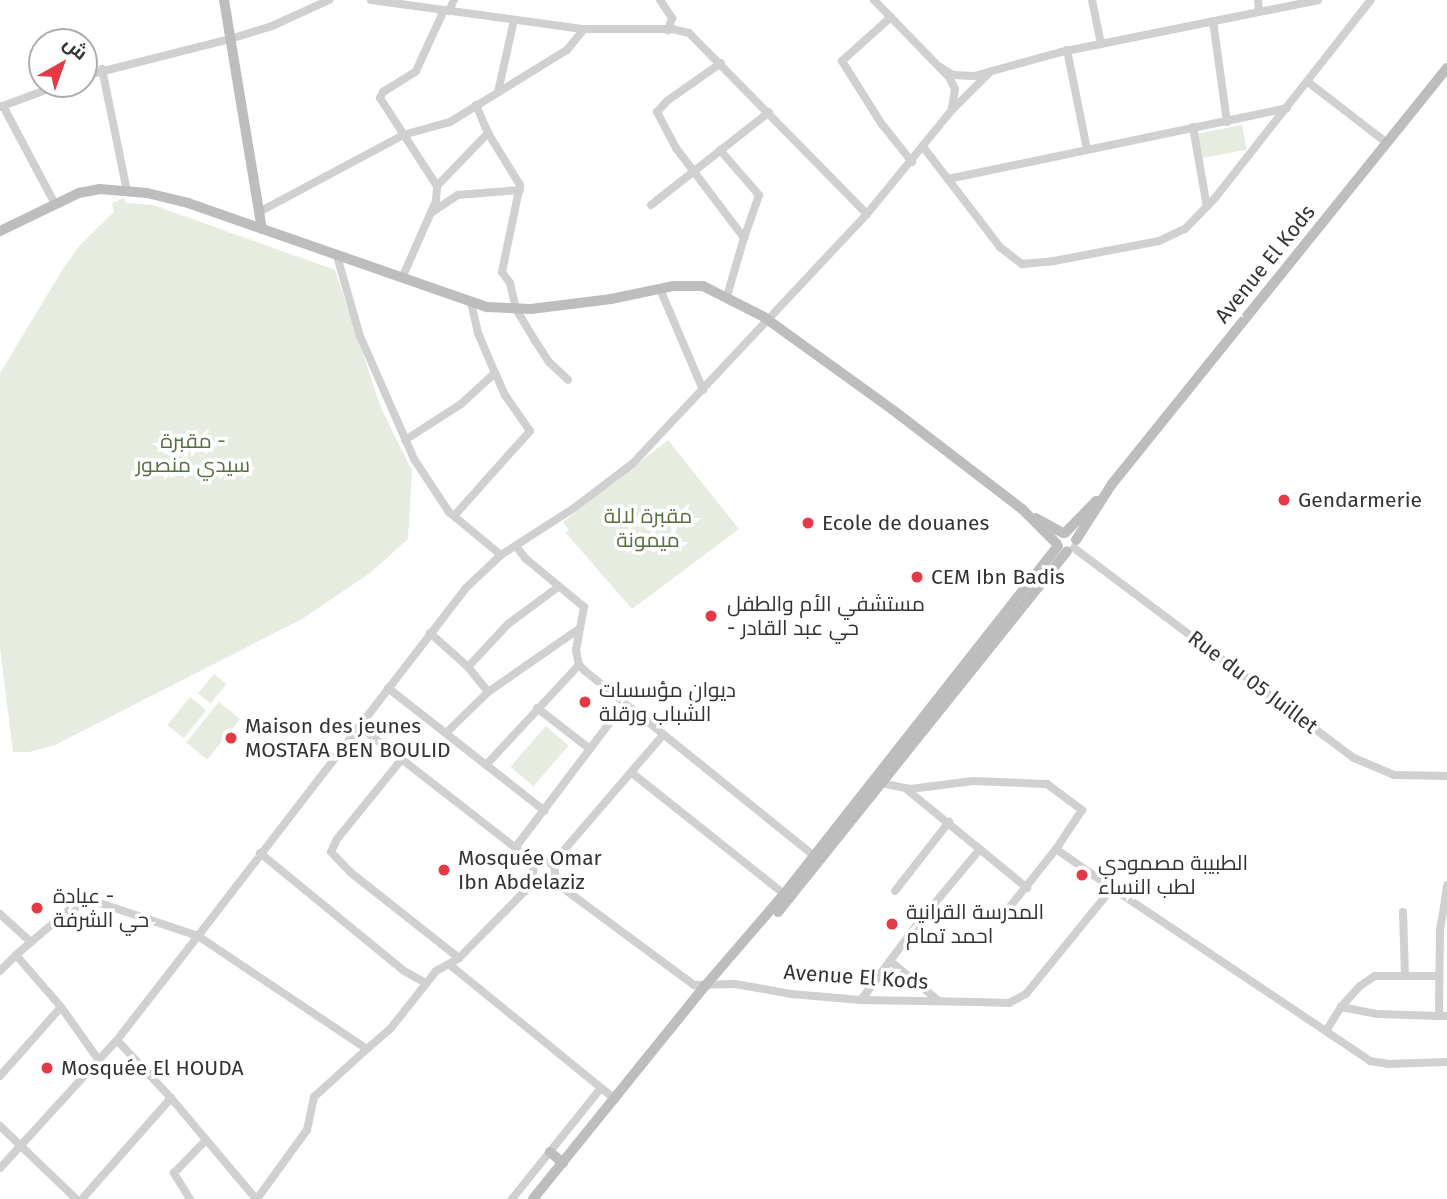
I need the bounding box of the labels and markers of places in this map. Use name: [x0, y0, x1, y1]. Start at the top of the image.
place label: Gendarmerie: [1298, 487, 1422, 513]
marker: Gendarmerie: [1276, 492, 1292, 508]
place label: Ecole de douanes: [822, 510, 989, 536]
marker: Ecole de douanes: [800, 515, 816, 531]
place label: CEM Ibn Badis: [931, 564, 1065, 590]
marker: CEM Ibn Badis: [909, 569, 925, 585]
place label: مستشفي الأم والطفل - حي عبد القادر: [727, 591, 925, 641]
marker: مستشفي الأم والطفل - حي عبد القادر: [701, 606, 721, 626]
place label: ديوان مؤسسات الشباب ورقلة: [599, 677, 736, 727]
marker: ديوان مؤسسات الشباب ورقلة: [577, 694, 593, 710]
place label: Maison des jeunes MOSTAFA BEN BOULID: [245, 713, 451, 763]
marker: Maison des jeunes MOSTAFA BEN BOULID: [223, 730, 239, 746]
place label: Mosquée Omar Ibn Abdelaziz: [458, 845, 602, 895]
place label: الطبيبة مصمودي لطب النساء: [1098, 850, 1248, 900]
marker: Mosquée Omar Ibn Abdelaziz: [436, 862, 452, 878]
marker: الطبيبة مصمودي لطب النساء: [1072, 865, 1092, 885]
place label: عيادة - حي الشرفة: [53, 883, 149, 933]
marker: عيادة - حي الشرفة: [27, 898, 47, 918]
place label: المدرسة القرانية احمد تمام: [906, 899, 1044, 949]
marker: المدرسة القرانية احمد تمام: [884, 916, 900, 932]
place label: Mosquée El HOUDA: [61, 1055, 244, 1081]
marker: Mosquée El HOUDA: [39, 1060, 55, 1076]

